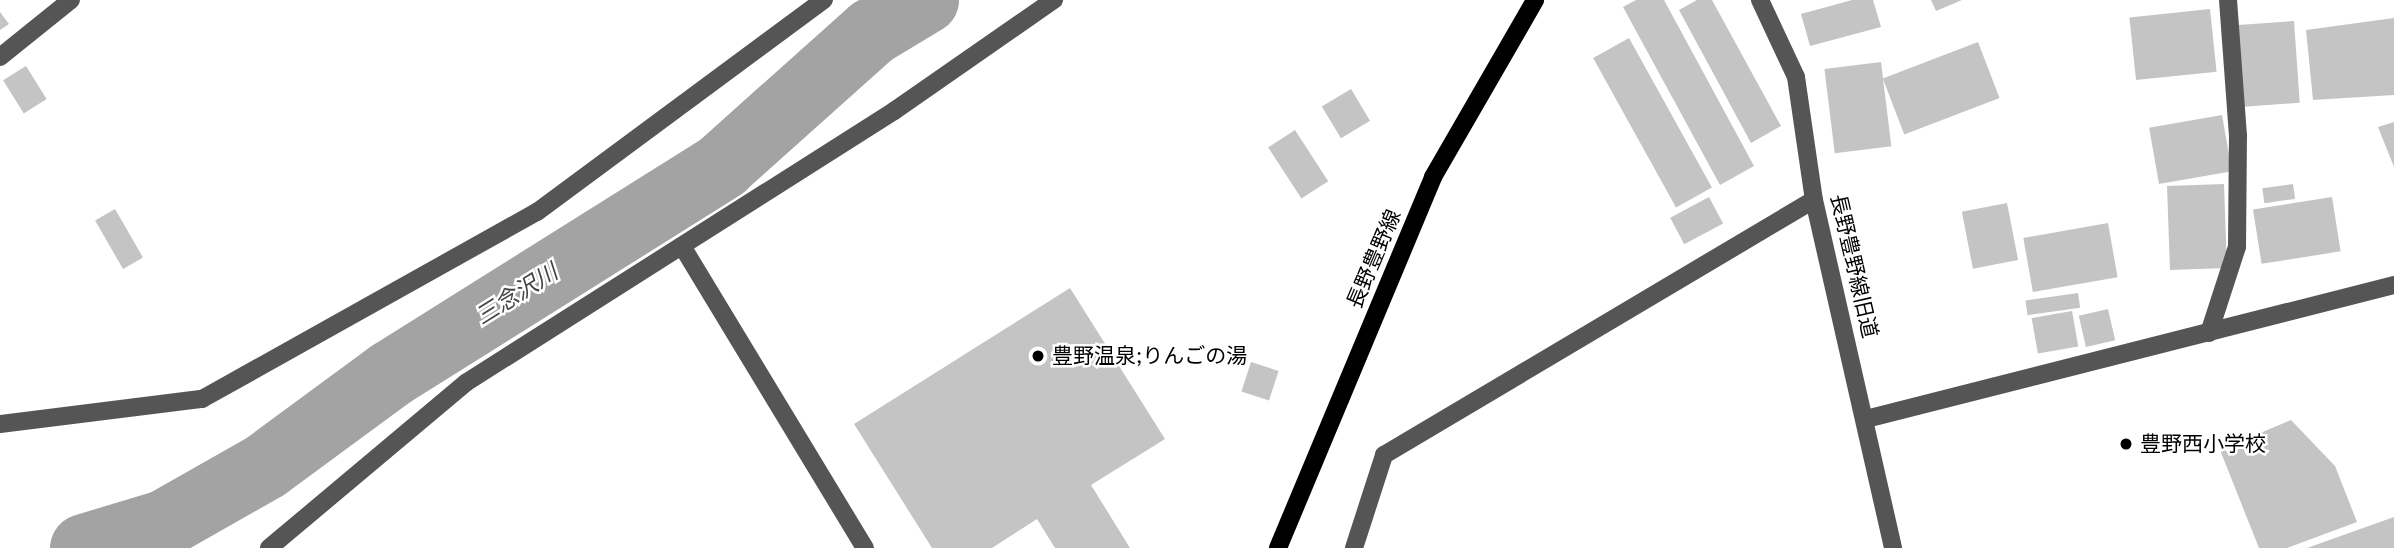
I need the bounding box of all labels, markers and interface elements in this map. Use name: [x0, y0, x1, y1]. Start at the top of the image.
street label: 長野豊野線旧道: [1825, 192, 1883, 340]
street label: 長野豊野線: [1342, 206, 1406, 312]
water label: 三念沢川: [471, 259, 563, 331]
place label: 豊野温泉;りんごの湯: [1052, 343, 1247, 369]
marker: 豊野温泉;りんごの湯: [1030, 348, 1046, 364]
place label: 豊野西小学校: [2140, 431, 2266, 457]
marker: 豊野西小学校: [2118, 436, 2134, 452]

